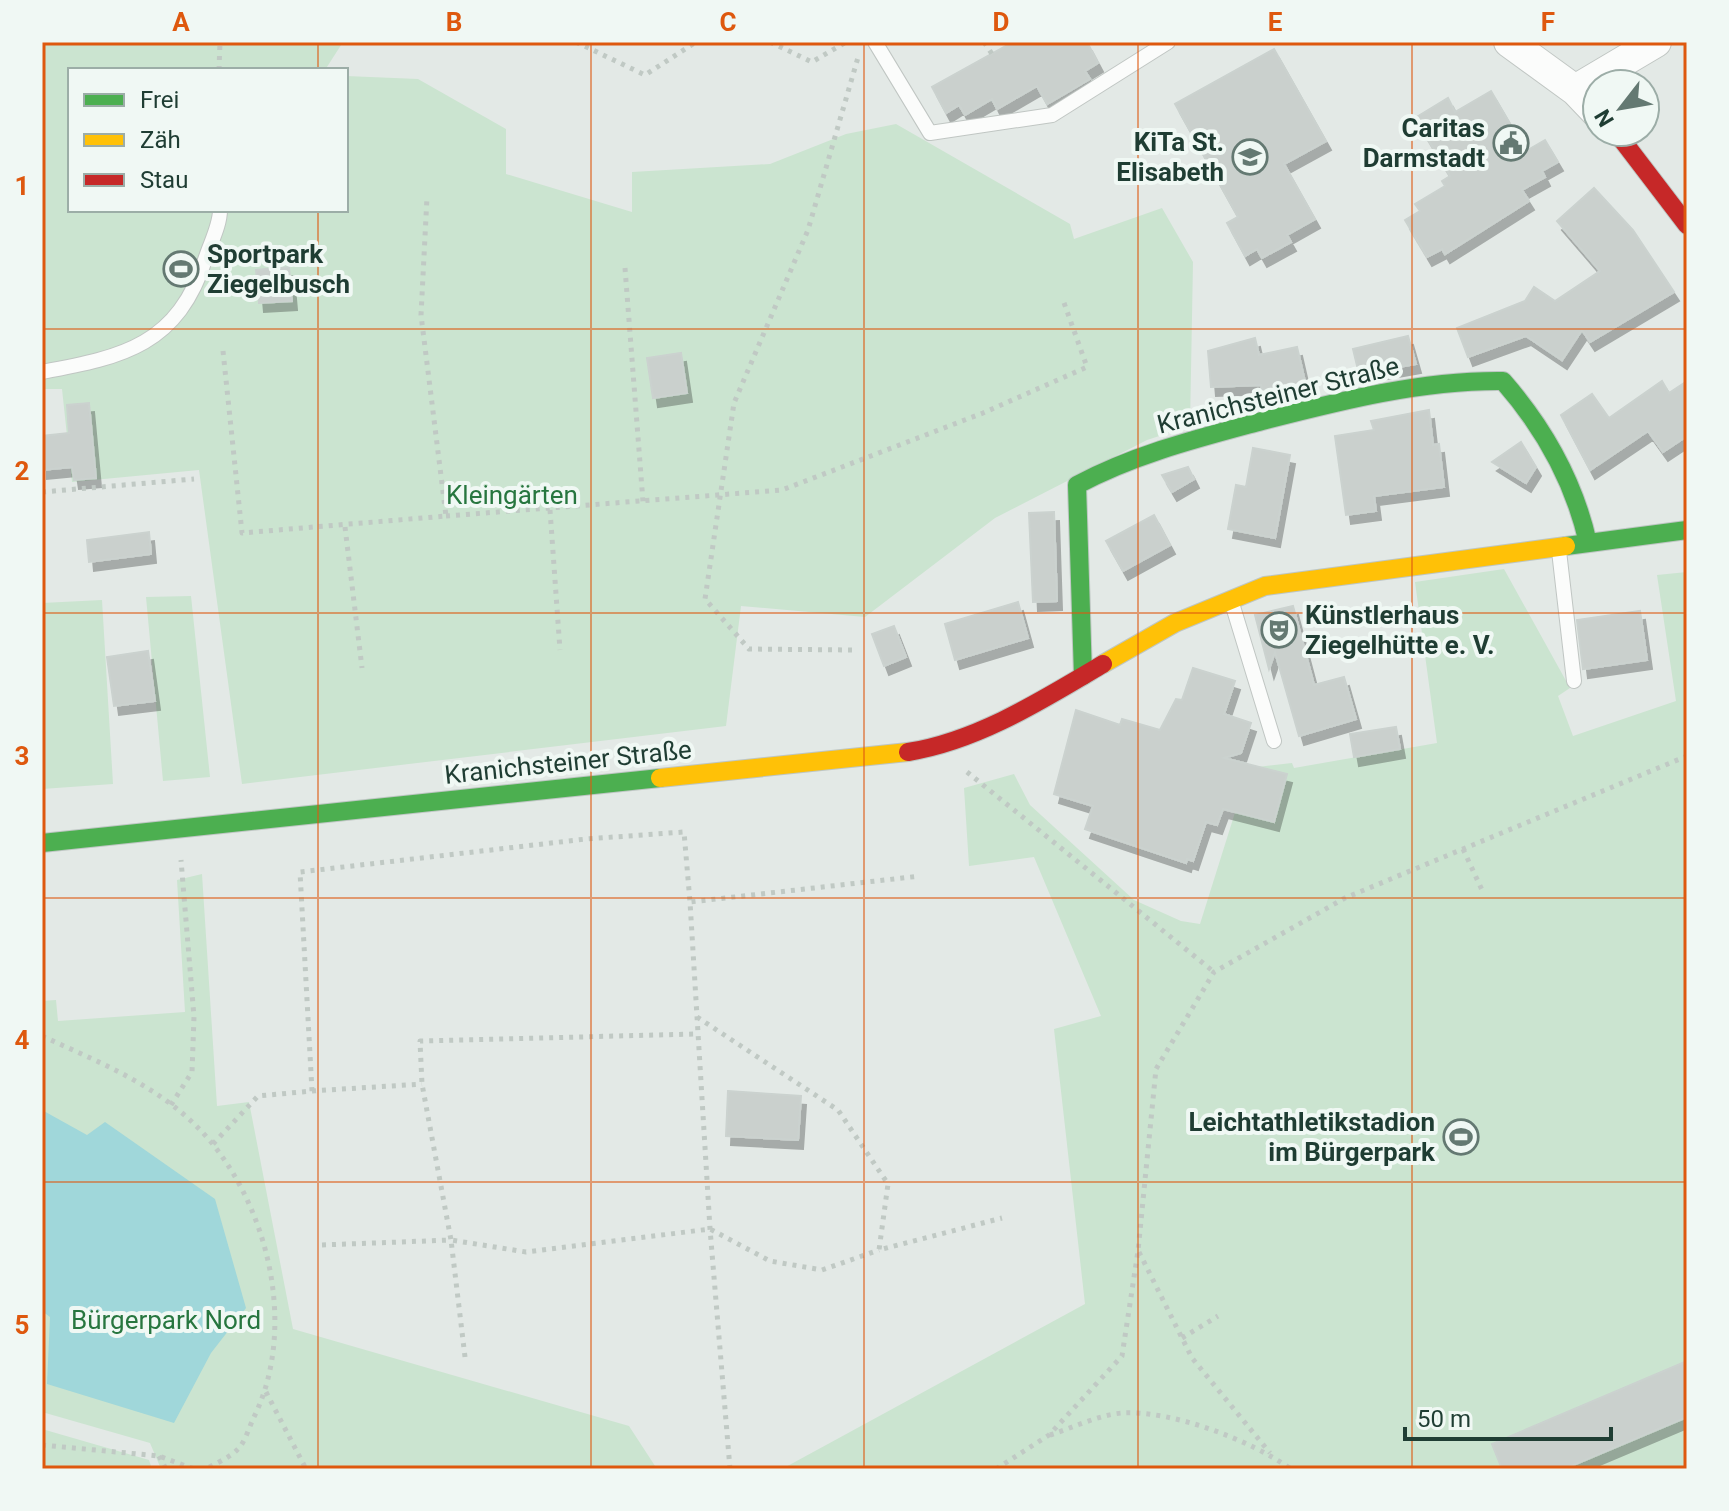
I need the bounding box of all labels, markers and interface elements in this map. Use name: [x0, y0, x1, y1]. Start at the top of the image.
text: A: [172, 7, 190, 37]
text: B: [446, 7, 462, 37]
text: C: [719, 7, 737, 37]
text: D: [993, 7, 1009, 37]
text: E: [1268, 7, 1283, 37]
text: F: [1541, 7, 1555, 37]
legend: [68, 68, 348, 212]
north arrow: [1581, 68, 1661, 148]
text: Frei: [140, 86, 179, 114]
text: N: [1590, 105, 1619, 131]
place label: Caritas Darmstadt: [1363, 113, 1485, 173]
public building icon: Caritas Darmstadt: [1492, 124, 1530, 162]
text: Zäh: [140, 126, 181, 154]
place label: KiTa St. Elisabeth: [1116, 127, 1224, 187]
school or university icon: KiTa St. Elisabeth: [1231, 138, 1269, 176]
text: Stau: [140, 166, 188, 194]
text: 1: [15, 171, 29, 201]
place label: Sportpark Ziegelbusch: [207, 239, 350, 299]
sports icon: Sportpark Ziegelbusch: [162, 250, 200, 288]
street label: Kranichsteiner Straße: [1154, 350, 1402, 440]
text: 2: [15, 456, 29, 486]
park label: Kleingärten: [446, 480, 578, 510]
place label: Künstlerhaus Ziegelhütte e. V.: [1305, 600, 1495, 660]
theatre icon: Künstlerhaus Ziegelhütte e. V.: [1260, 611, 1298, 649]
street label: Kranichsteiner Straße: [443, 734, 693, 790]
text: 3: [15, 741, 29, 771]
text: 4: [15, 1025, 30, 1055]
place label: Leichtathletikstadion im Bürgerpark: [1189, 1107, 1436, 1167]
sports icon: Leichtathletikstadion im Bürgerpark: [1442, 1118, 1480, 1156]
park label: Bürgerpark Nord: [71, 1305, 261, 1335]
text: 5: [15, 1310, 29, 1340]
scale bar: [1405, 1391, 1611, 1441]
text: 50 m: [1417, 1405, 1471, 1433]

